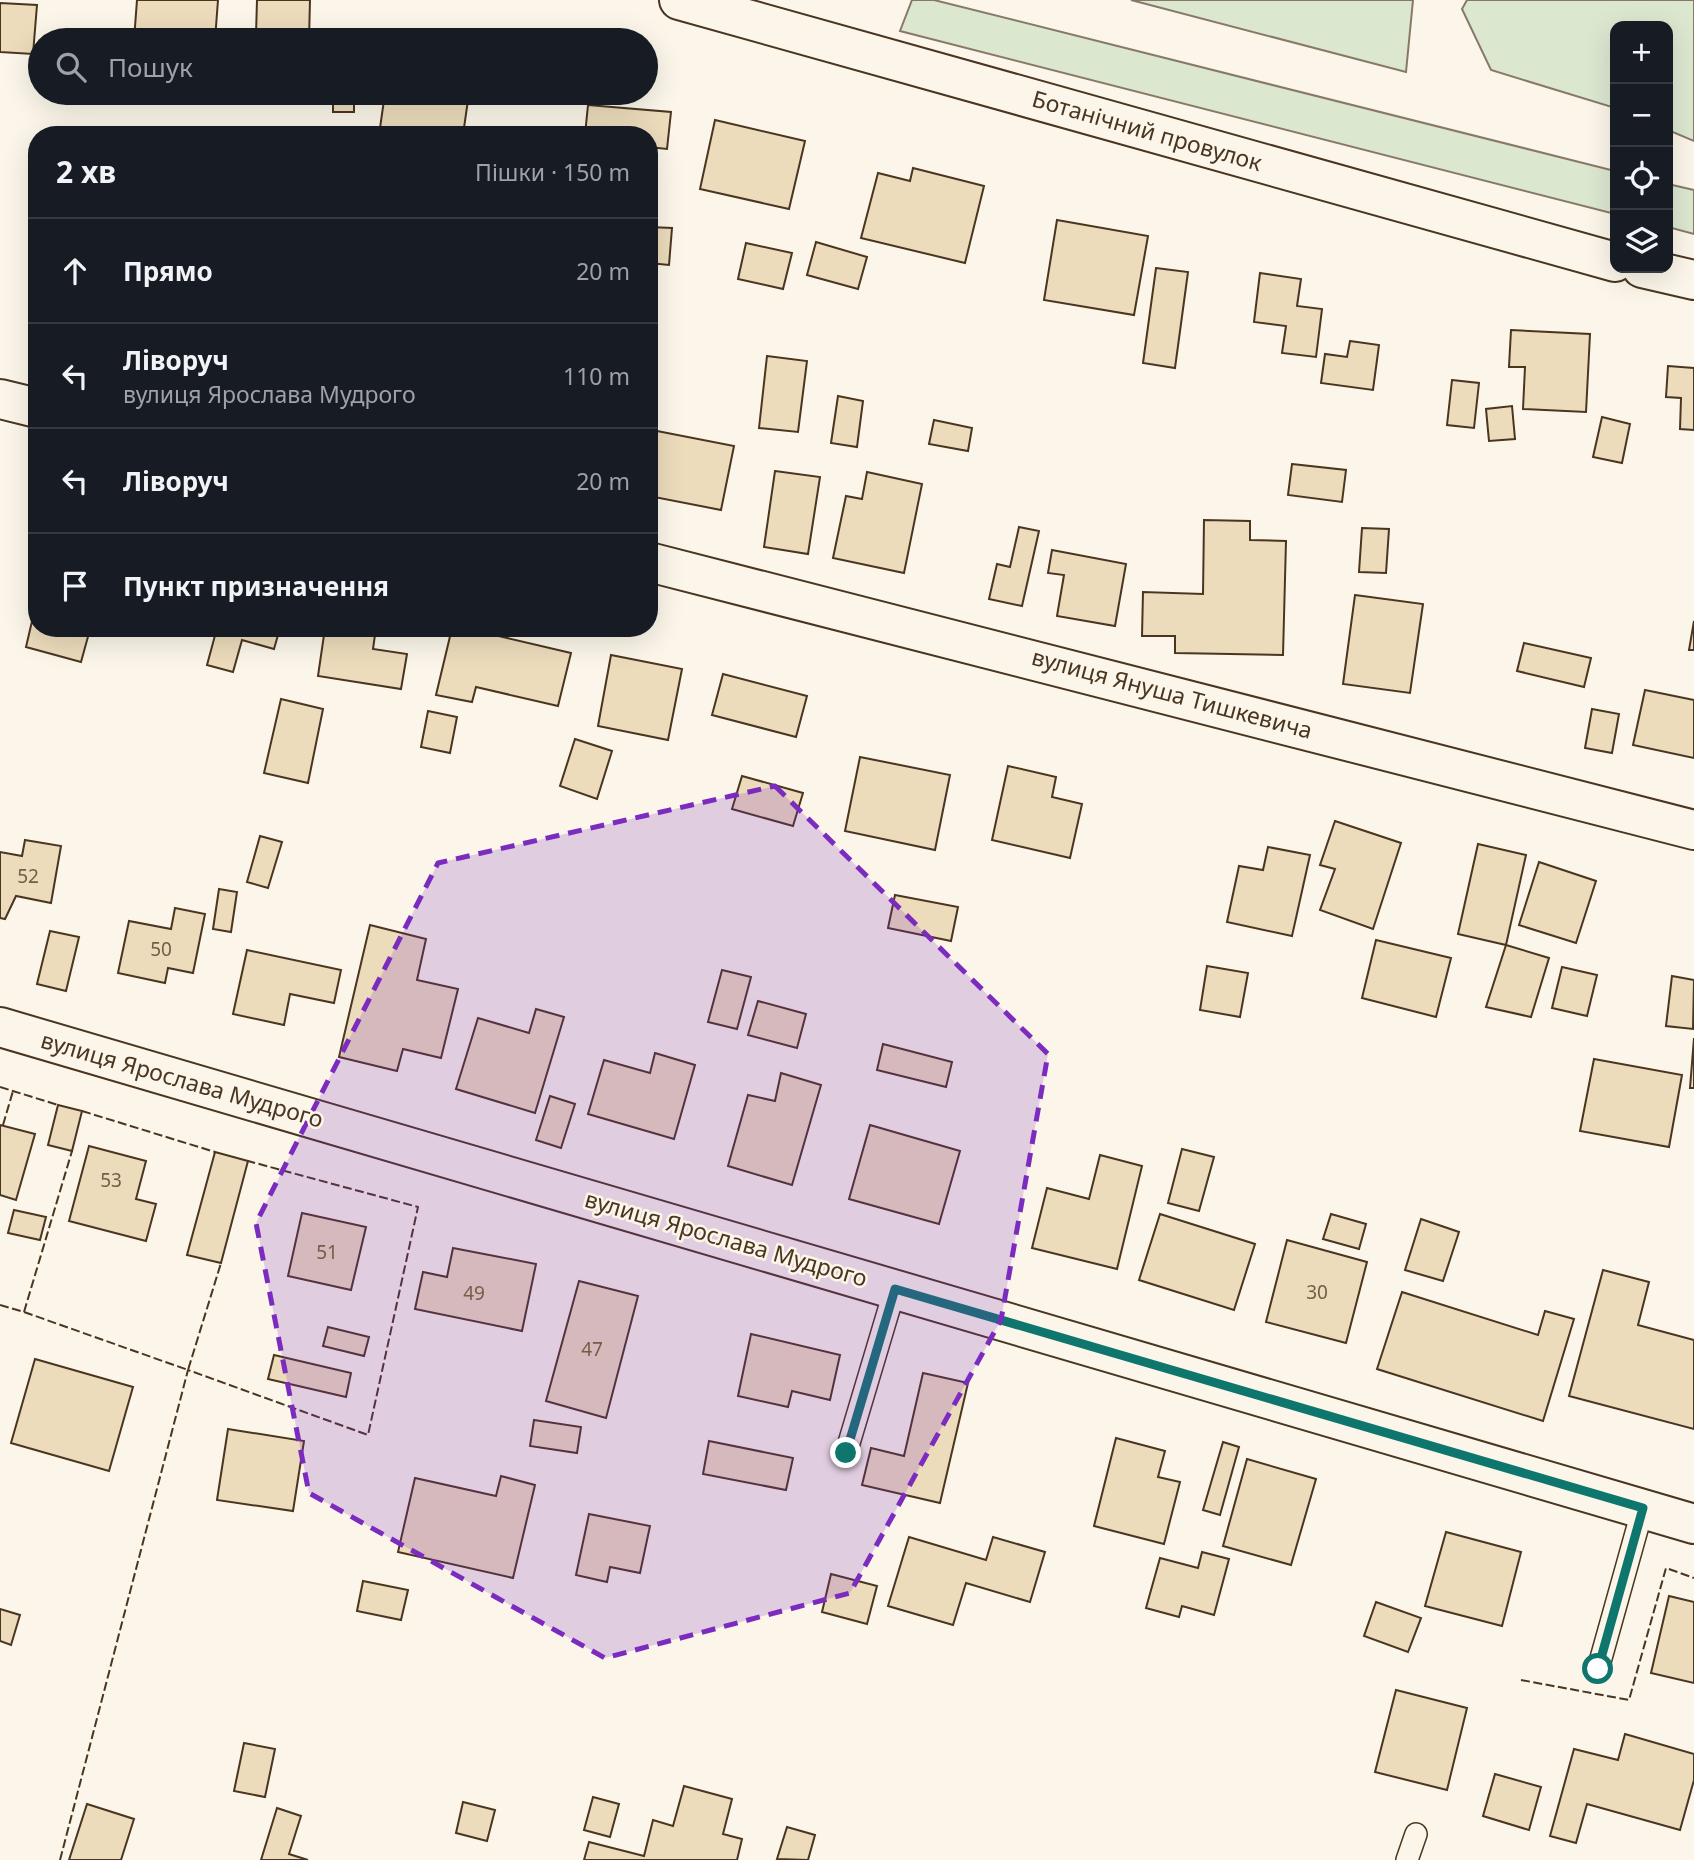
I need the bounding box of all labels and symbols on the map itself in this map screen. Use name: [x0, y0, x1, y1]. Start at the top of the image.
street label: Ботанічний провулок: [1029, 82, 1267, 178]
street label: вулиця Януша Тишкевича: [1028, 640, 1316, 746]
house number: 52: [17, 863, 39, 889]
house number: 50: [150, 936, 172, 962]
street label: вулиця Ярослава Мудрого: [37, 1023, 327, 1135]
house number: 53: [100, 1167, 122, 1193]
street label: вулиця Ярослава Мудрого: [581, 1182, 871, 1294]
house number: 51: [316, 1239, 338, 1265]
house number: 30: [1306, 1279, 1328, 1305]
house number: 49: [463, 1280, 485, 1306]
house number: 47: [581, 1336, 603, 1362]
route end: [830, 1437, 861, 1468]
route start: [1582, 1653, 1613, 1684]

